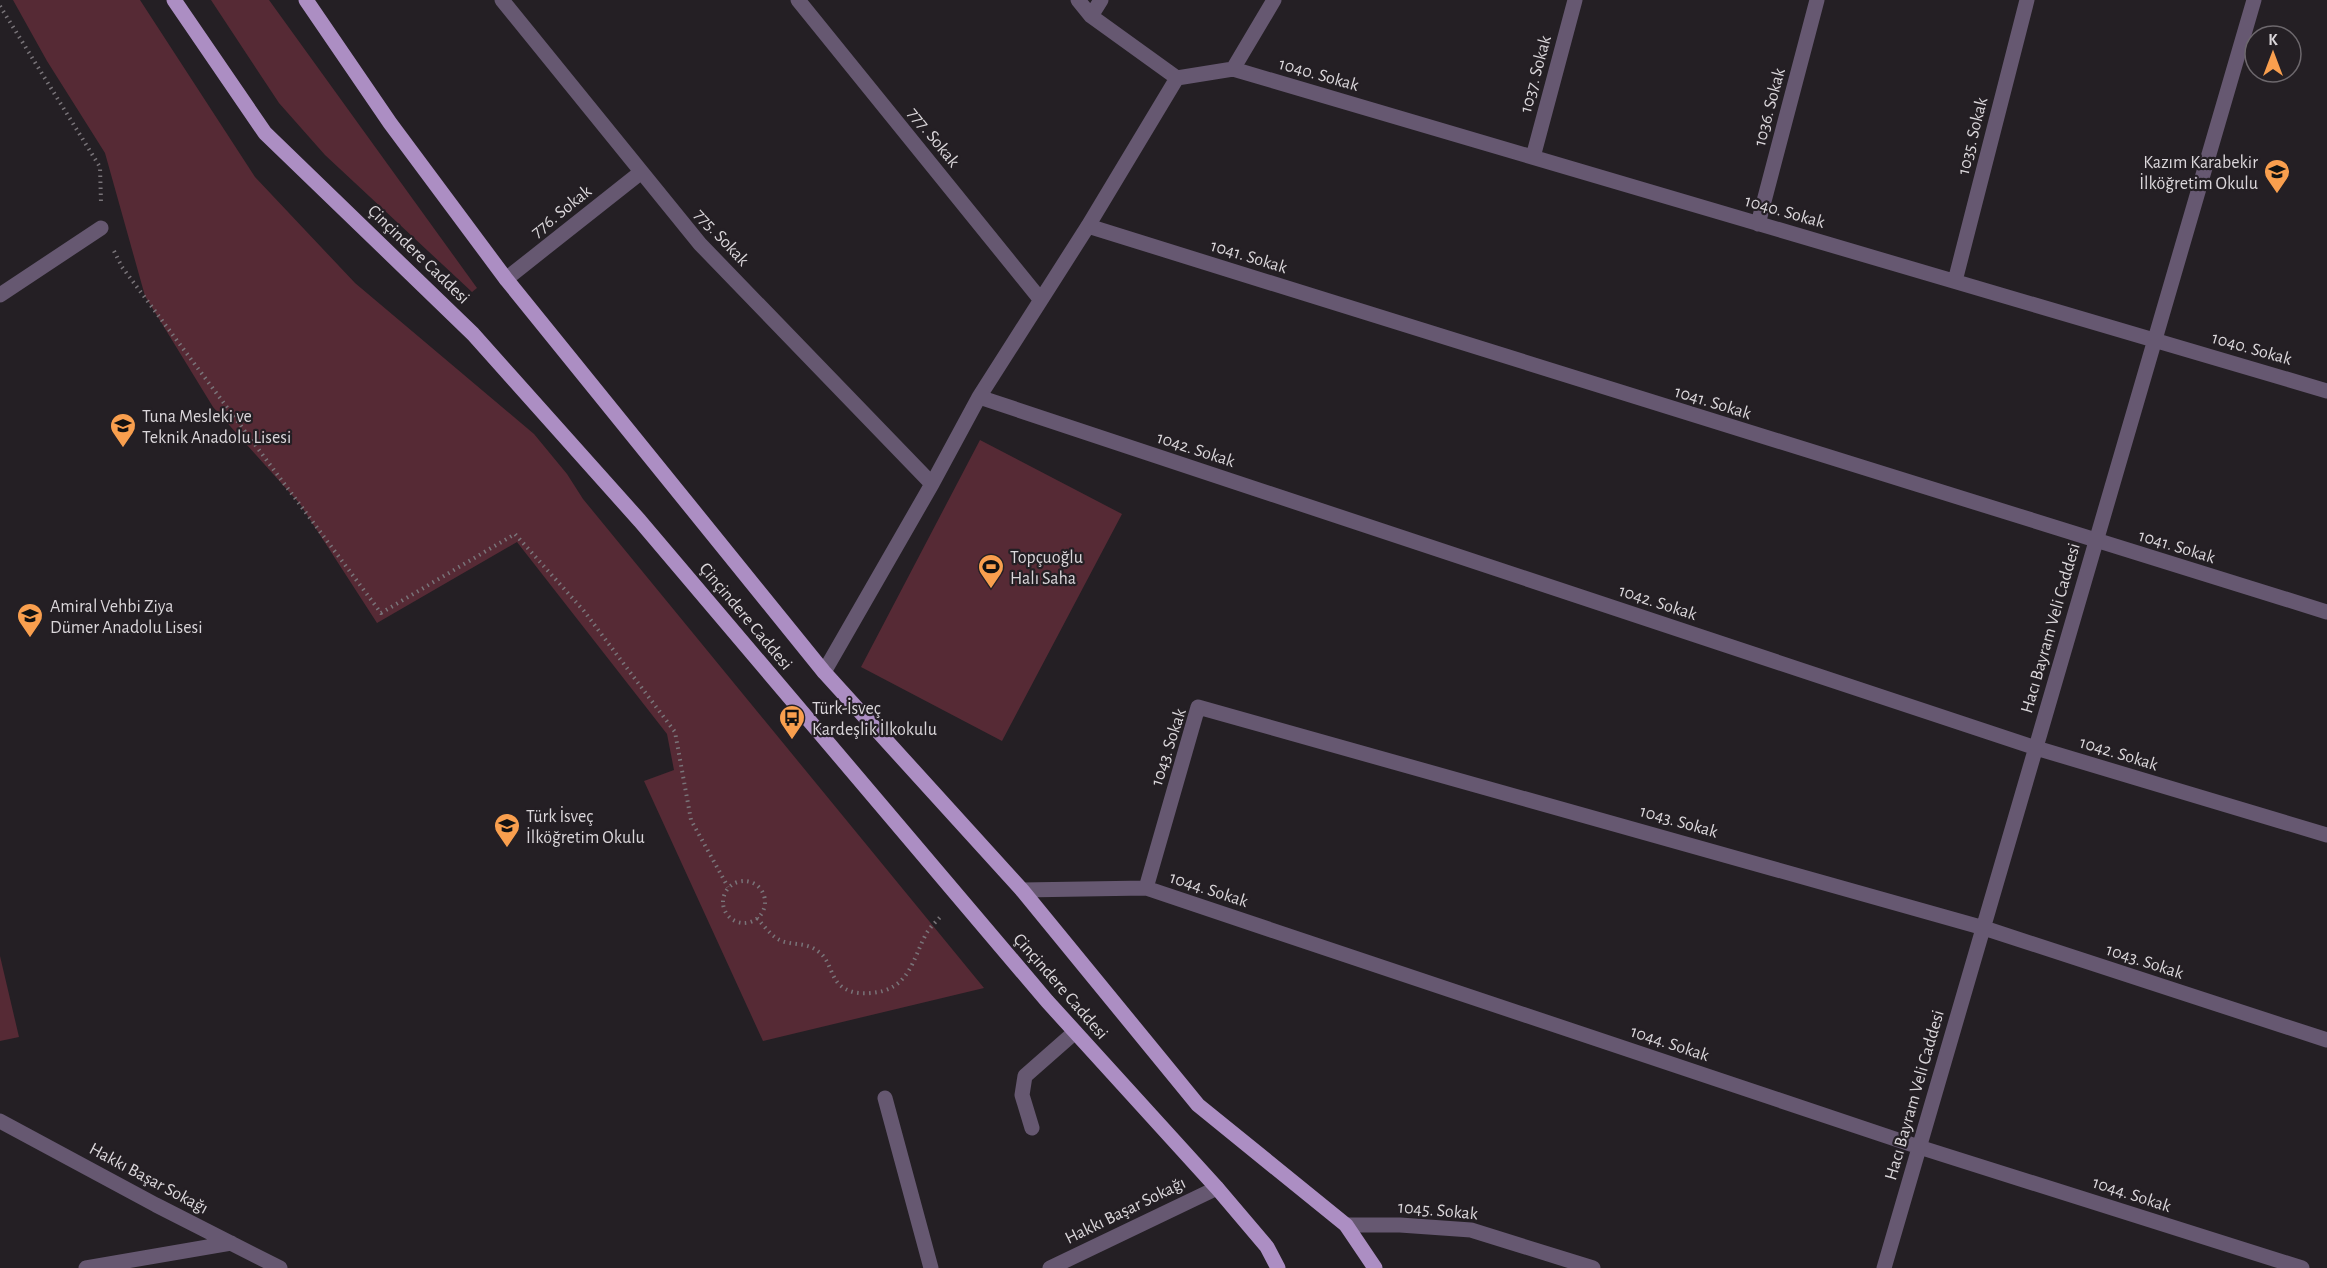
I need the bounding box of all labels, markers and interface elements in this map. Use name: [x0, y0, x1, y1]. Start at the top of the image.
north arrow: [2243, 24, 2303, 84]
text: K: [2268, 32, 2278, 48]
street label: 1037. Sokak: [1517, 33, 1555, 115]
street label: 1040. Sokak: [1277, 55, 1362, 95]
street label: 1036. Sokak: [1751, 66, 1789, 148]
street label: 1035. Sokak: [1955, 95, 1991, 177]
street label: 777. Sokak: [904, 104, 963, 171]
place label: Kazım Karabekir İlköğretim Okulu: [2139, 154, 2258, 193]
school or university icon: Kazım Karabekir İlköğretim Okulu: [2262, 157, 2292, 195]
street label: 776. Sokak: [528, 182, 596, 241]
street label: 1040. Sokak: [1743, 192, 1828, 232]
street label: Çinçindere Caddesi: [364, 202, 473, 308]
street label: 775. Sokak: [690, 206, 753, 270]
street label: 1041. Sokak: [1208, 237, 1290, 277]
street label: 1040. Sokak: [2210, 329, 2295, 369]
street label: 1041. Sokak: [1672, 383, 1754, 423]
place label: Tuna Mesleki ve Teknik Anadolu Lisesi: [142, 408, 291, 447]
school or university icon: Tuna Mesleki ve Teknik Anadolu Lisesi: [108, 411, 138, 449]
street label: 1042. Sokak: [1154, 429, 1238, 471]
street label: 1041. Sokak: [2136, 527, 2218, 567]
street label: Hacı Bayram Veli Caddesi: [2018, 541, 2084, 715]
place label: Topçuoğlu Halı Saha: [1010, 549, 1083, 588]
sports icon: Topçuoğlu Halı Saha: [976, 552, 1006, 590]
street label: Çinçindere Caddesi: [695, 560, 795, 674]
street label: 1042. Sokak: [1616, 582, 1700, 624]
place label: Amiral Vehbi Ziya Dümer Anadolu Lisesi: [50, 598, 203, 637]
school or university icon: Amiral Vehbi Ziya Dümer Anadolu Lisesi: [15, 601, 45, 639]
place label: Türk-İsveç Kardeşlik İlkokulu: [812, 698, 937, 739]
bus stop icon: Türk-İsveç Kardeşlik İlkokulu: [777, 703, 807, 741]
street label: 1043. Sokak: [1148, 706, 1190, 788]
street label: 1042. Sokak: [2077, 734, 2161, 775]
street label: 1043. Sokak: [1638, 802, 1721, 842]
place label: Türk İsveç İlköğretim Okulu: [526, 806, 645, 847]
school or university icon: Türk İsveç İlköğretim Okulu: [492, 811, 522, 849]
street label: 1044. Sokak: [1167, 869, 1251, 911]
street label: Çinçindere Caddesi: [1010, 930, 1111, 1043]
street label: 1043. Sokak: [2104, 941, 2186, 983]
street label: Hacı Bayram Veli Caddesi: [1882, 1008, 1948, 1182]
street label: 1044. Sokak: [1628, 1023, 1712, 1065]
street label: Hakkı Başar Sokağı: [86, 1140, 211, 1218]
street label: Hakkı Başar Sokağı: [1062, 1174, 1189, 1248]
street label: 1044. Sokak: [2090, 1174, 2174, 1216]
street label: 1045. Sokak: [1397, 1199, 1479, 1224]

